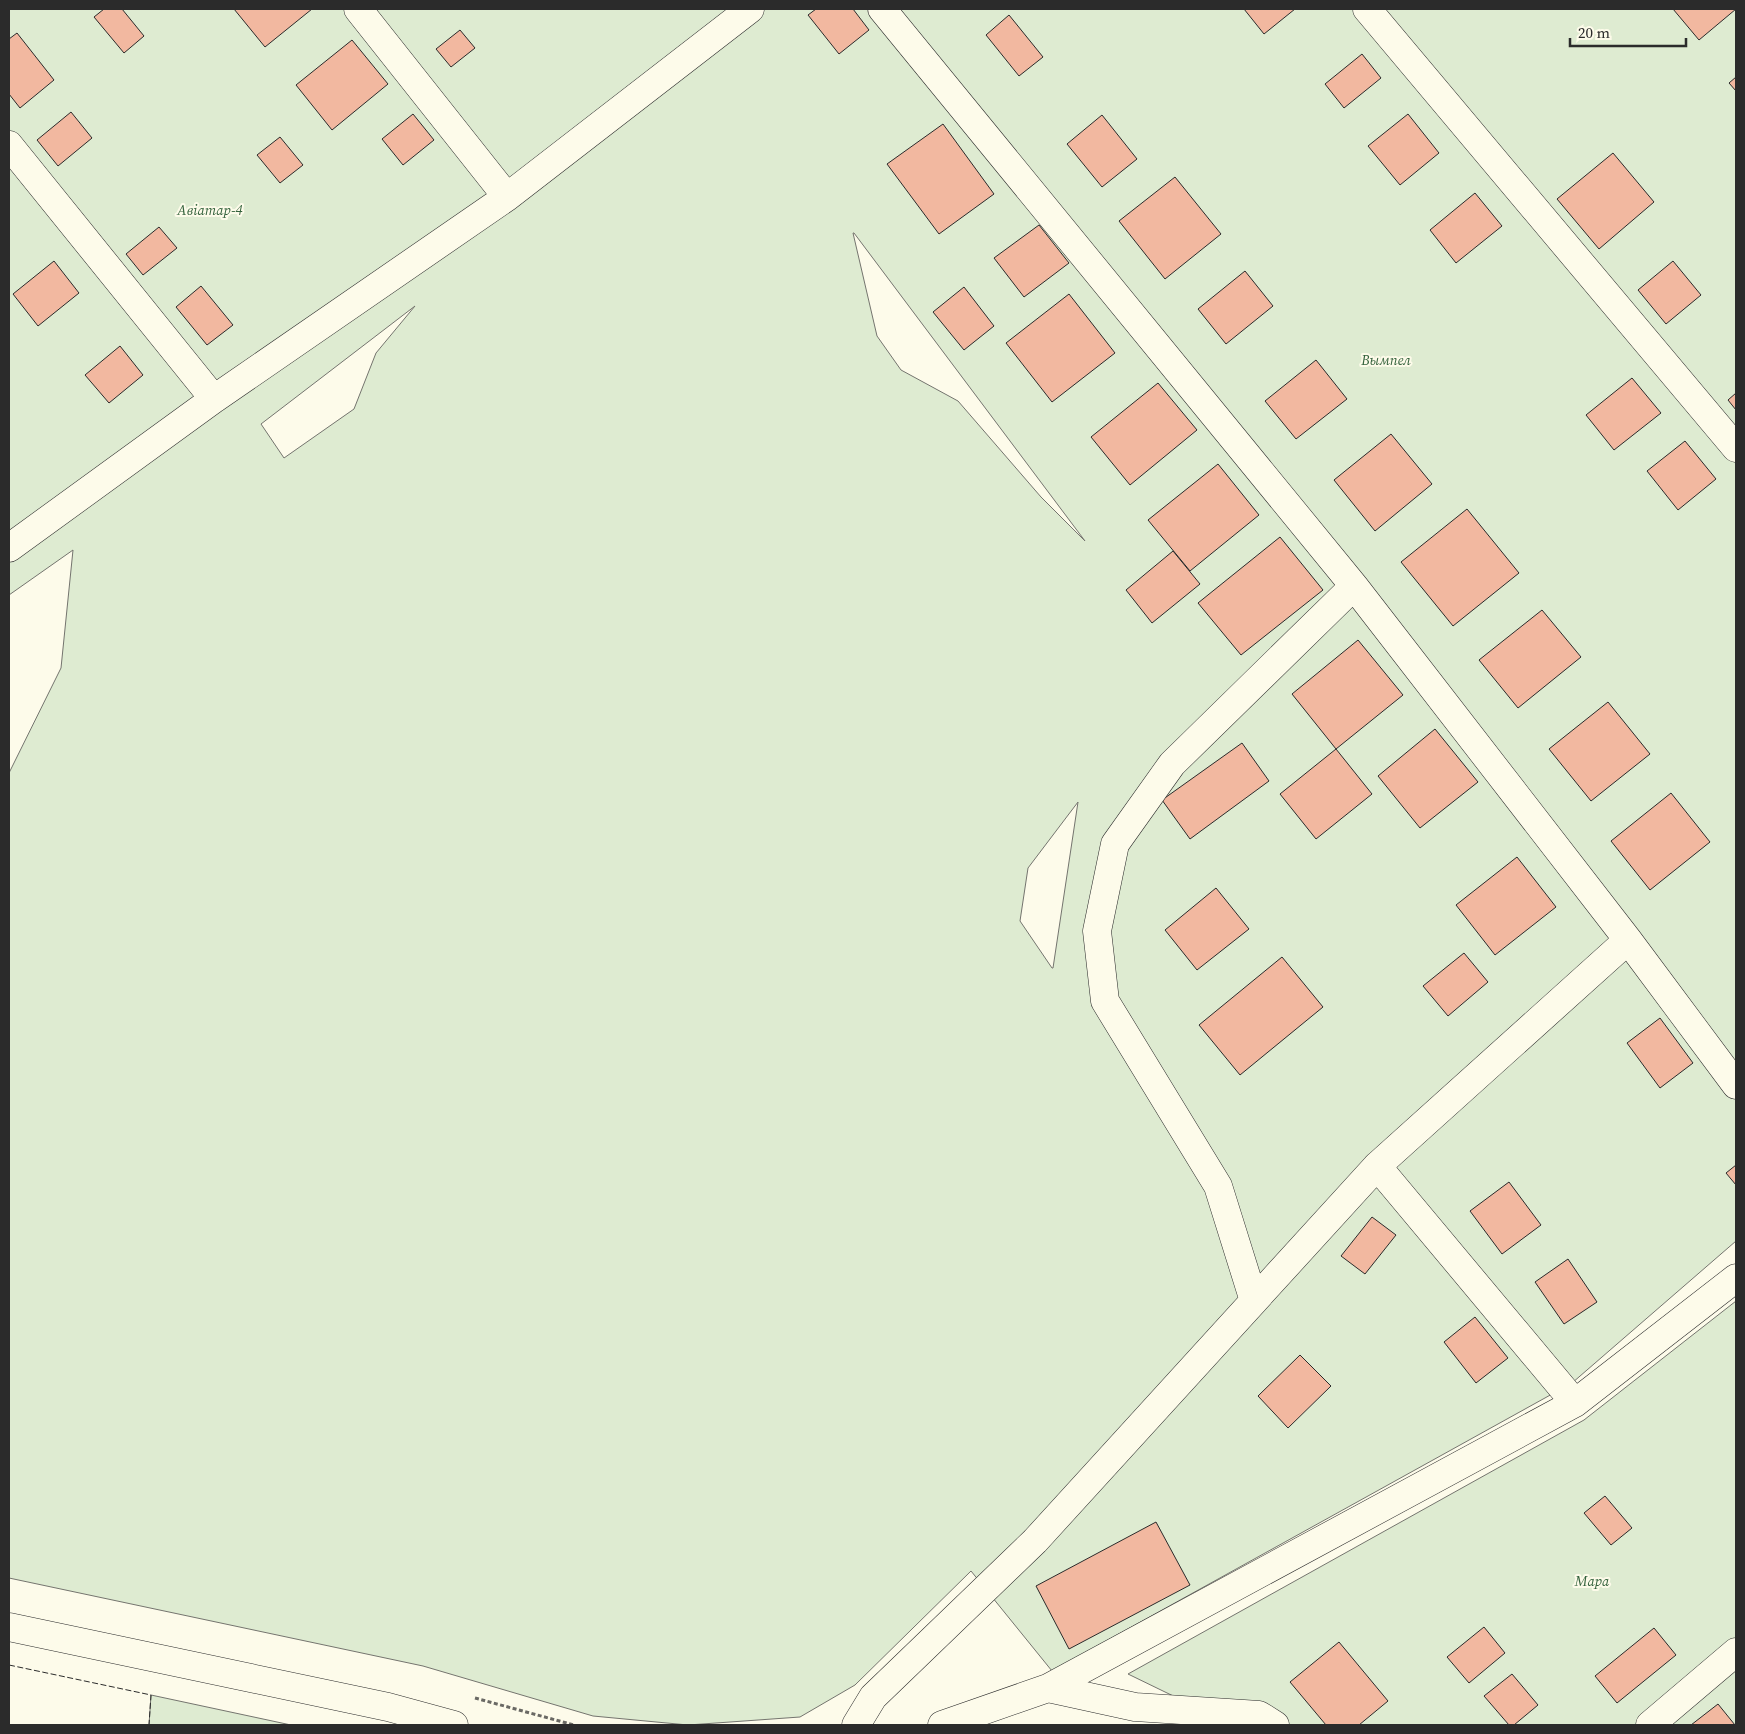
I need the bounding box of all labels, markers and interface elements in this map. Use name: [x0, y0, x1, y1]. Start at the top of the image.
scale bar: [1570, 15, 1686, 47]
text: 20 m: [1578, 22, 1610, 43]
park label: Авіатар-4: [176, 200, 243, 220]
park label: Вымпел: [1360, 350, 1411, 370]
park label: Мара: [1574, 1571, 1610, 1591]

